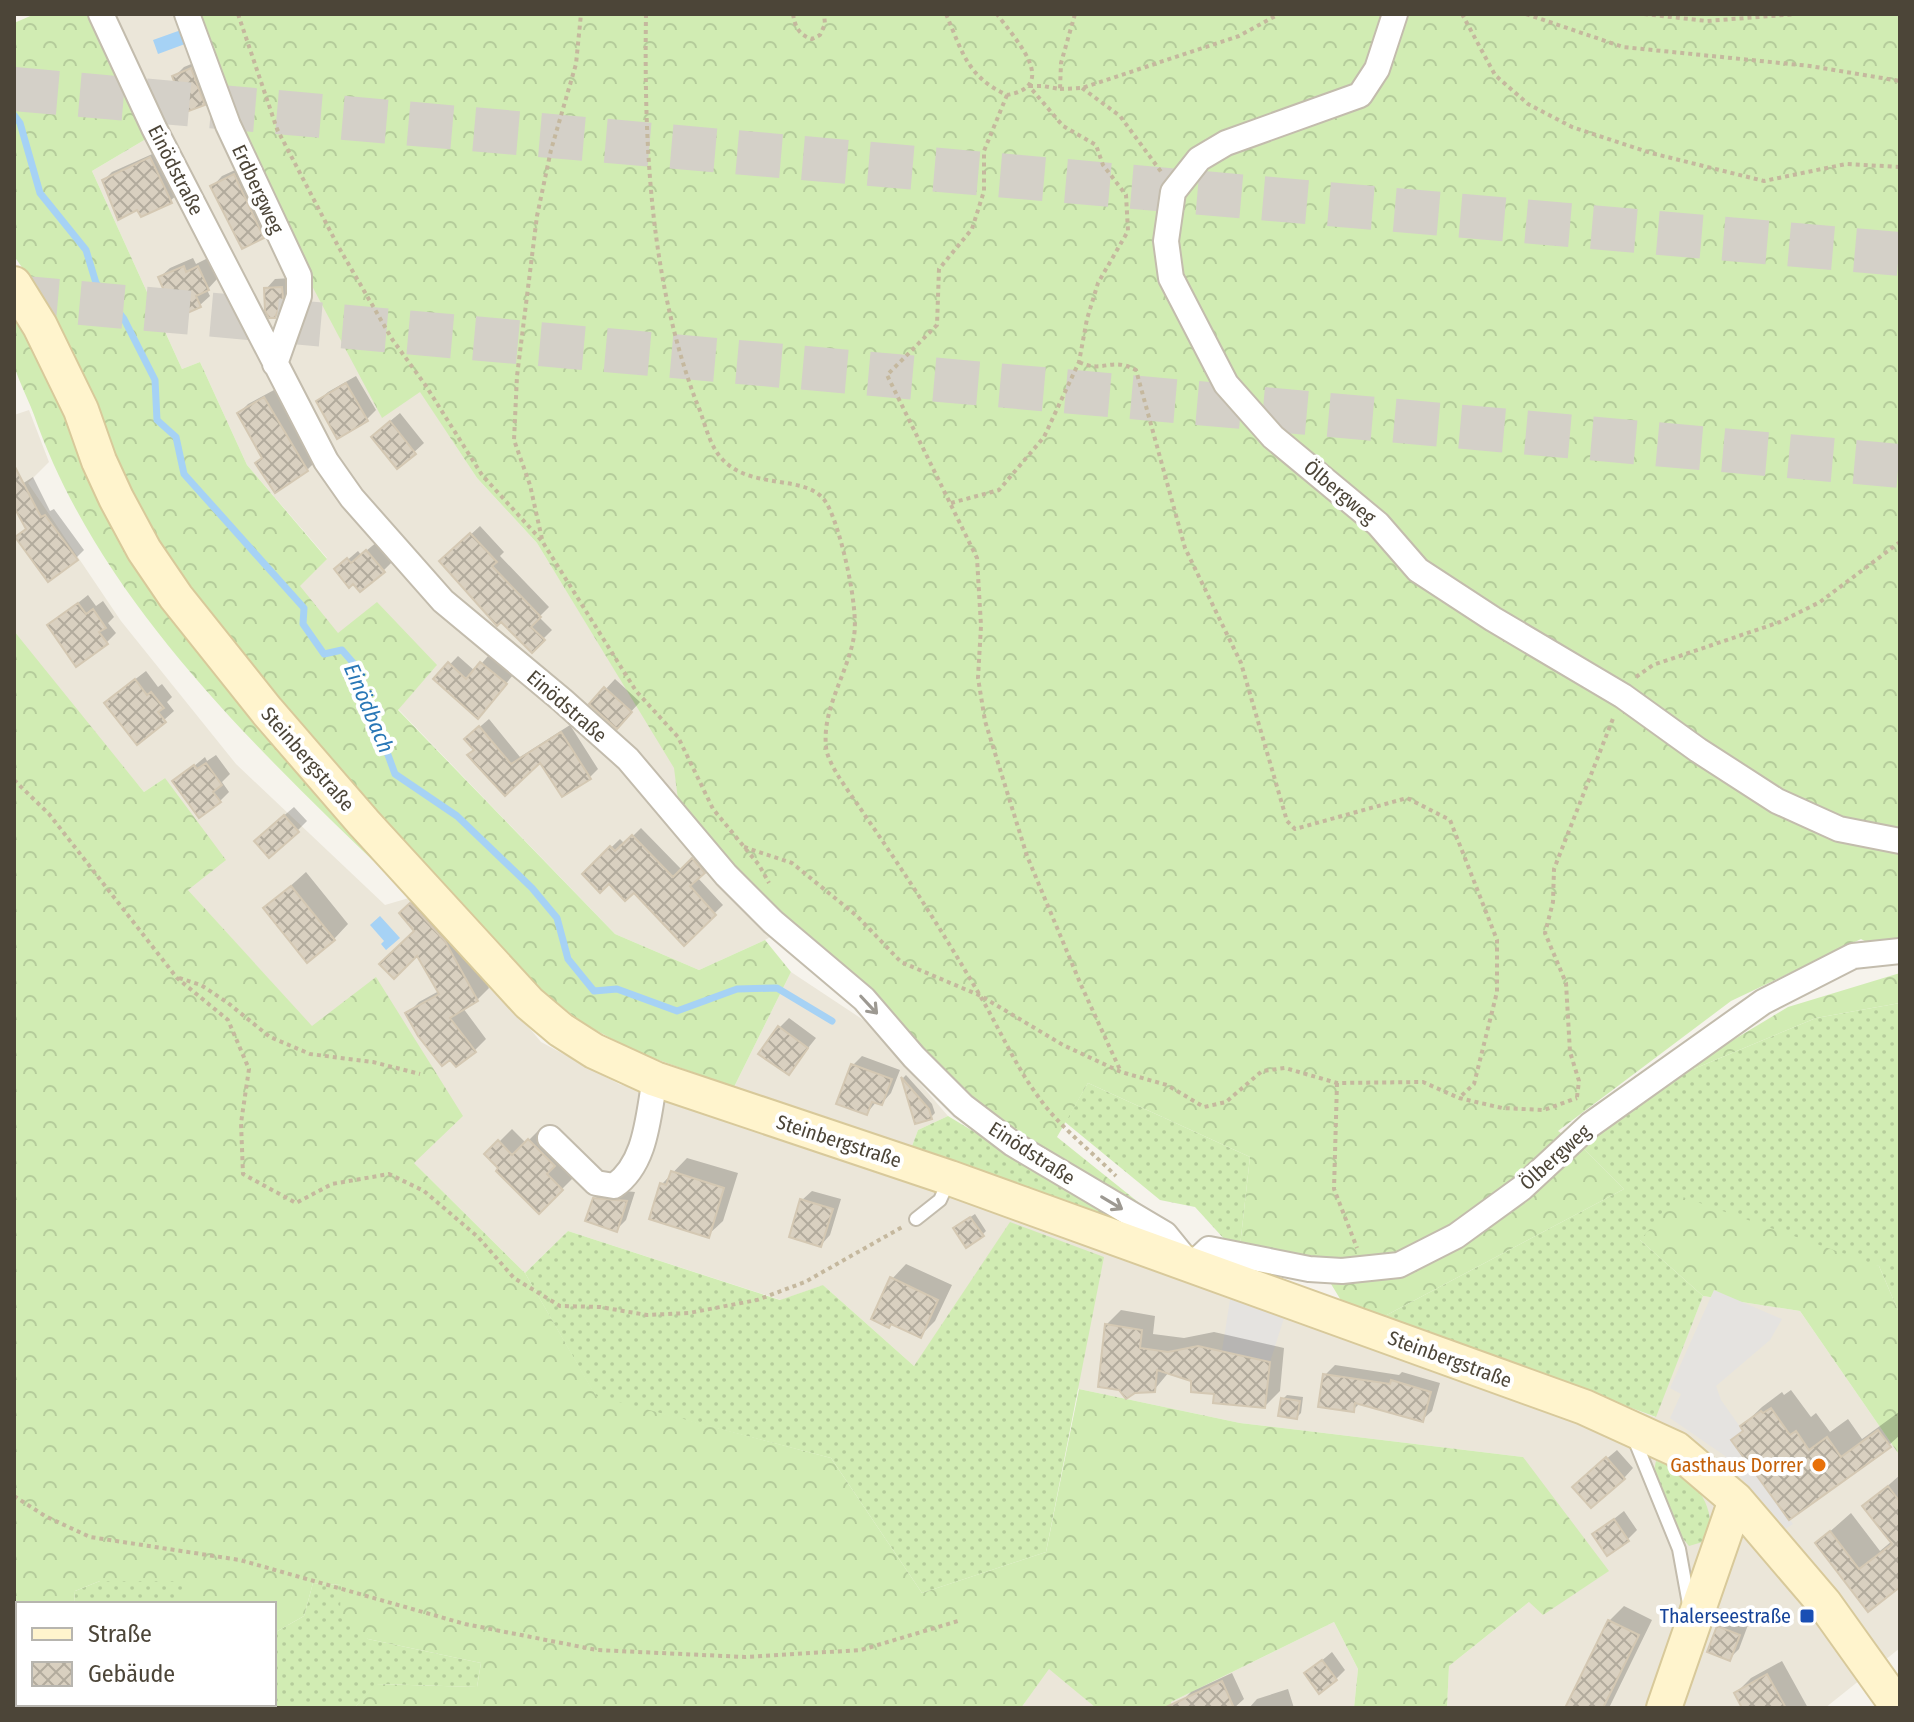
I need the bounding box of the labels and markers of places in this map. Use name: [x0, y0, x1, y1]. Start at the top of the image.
place label: Gasthaus Dorrer: [1670, 1453, 1803, 1477]
marker: Gasthaus Dorrer: [1810, 1456, 1828, 1474]
place label: Thalerseestraße: [1660, 1604, 1791, 1628]
marker: Thalerseestraße: [1798, 1607, 1816, 1625]

